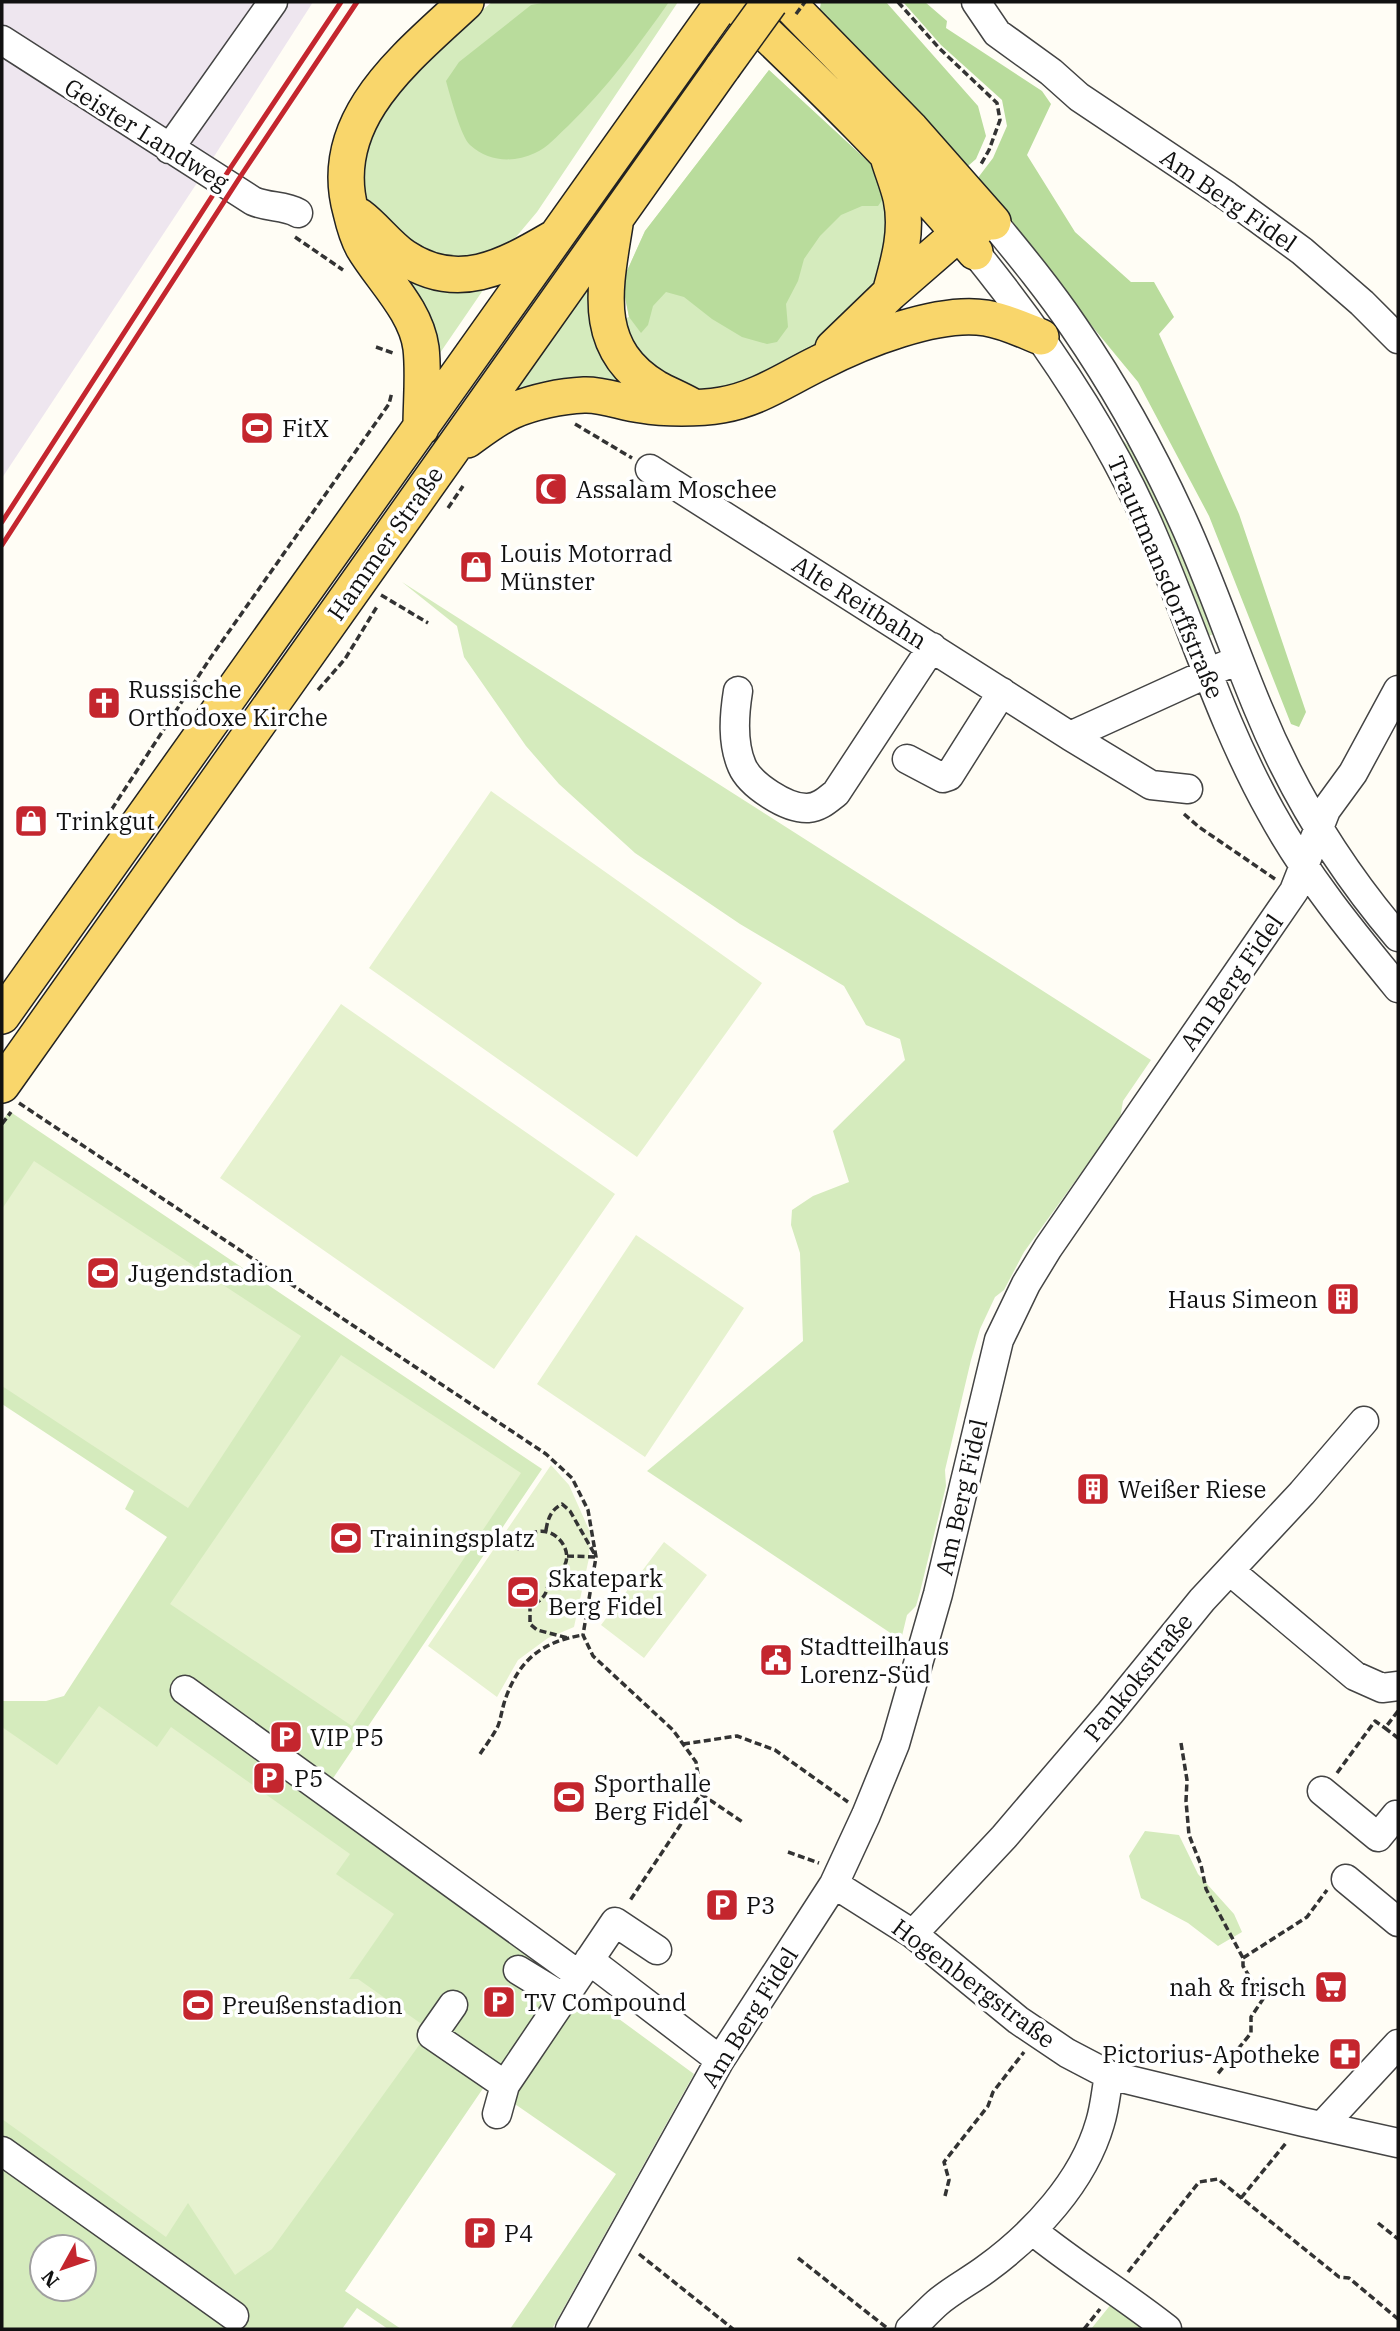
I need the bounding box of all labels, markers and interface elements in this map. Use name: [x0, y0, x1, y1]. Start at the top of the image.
street label: Geister Landweg: [59, 70, 235, 198]
street label: Am Berg Fidel: [1154, 141, 1304, 259]
sports icon: FitX: [238, 409, 276, 447]
place label: FitX: [282, 412, 329, 444]
street label: Trauttmansdorffstraße: [1100, 451, 1232, 703]
street label: Hammer Straße: [320, 460, 450, 626]
mosque icon: Assalam Moschee: [532, 470, 570, 508]
place label: Assalam Moschee: [576, 473, 777, 505]
place label: Louis Motorrad Münster: [500, 537, 673, 597]
shop icon: Louis Motorrad Münster: [457, 548, 495, 586]
street label: Alte Reitbahn: [787, 548, 933, 656]
place label: Russische Orthodoxe Kirche: [128, 673, 328, 733]
church icon: Russische Orthodoxe Kirche: [85, 684, 123, 722]
shop icon: Trinkgut: [12, 802, 50, 840]
place label: Trinkgut: [56, 805, 155, 837]
street label: Am Berg Fidel: [1172, 907, 1290, 1057]
sports icon: Jugendstadion: [84, 1254, 122, 1292]
place label: Jugendstadion: [128, 1257, 294, 1289]
building icon: Haus Simeon: [1324, 1280, 1362, 1318]
place label: Haus Simeon: [1168, 1283, 1318, 1315]
street label: Am Berg Fidel: [927, 1416, 995, 1578]
building icon: Weißer Riese: [1074, 1470, 1112, 1508]
place label: Weißer Riese: [1118, 1473, 1266, 1505]
sports icon: Trainingsplatz: [327, 1519, 365, 1557]
place label: Trainingsplatz: [370, 1522, 535, 1554]
place label: Skatepark Berg Fidel: [548, 1562, 663, 1622]
sports icon: Skatepark Berg Fidel: [504, 1573, 542, 1611]
street label: Pankokstraße: [1076, 1606, 1200, 1748]
place label: Stadtteilhaus Lorenz-Süd: [800, 1630, 949, 1690]
public building icon: Stadtteilhaus Lorenz-Süd: [757, 1641, 795, 1679]
parking icon: VIP P5: [267, 1718, 305, 1756]
place label: VIP P5: [310, 1721, 384, 1753]
parking icon: P5: [250, 1759, 288, 1797]
place label: P5: [294, 1762, 323, 1794]
place label: Sporthalle Berg Fidel: [594, 1767, 711, 1827]
sports icon: Sporthalle Berg Fidel: [550, 1778, 588, 1816]
parking icon: P3: [703, 1886, 741, 1924]
place label: P3: [746, 1889, 775, 1921]
street label: Hogenbergstraße: [886, 1911, 1062, 2055]
street label: Am Berg Fidel: [693, 1941, 805, 2093]
supermarket icon: nah & frisch: [1312, 1968, 1350, 2006]
place label: nah & frisch: [1169, 1971, 1306, 2003]
parking icon: TV Compound: [480, 1983, 518, 2021]
sports icon: Preußenstadion: [179, 1986, 217, 2024]
place label: TV Compound: [524, 1986, 687, 2018]
place label: Preußenstadion: [222, 1989, 403, 2021]
pharmacy icon: Pictorius-Apotheke: [1326, 2035, 1364, 2073]
place label: Pictorius-Apotheke: [1102, 2038, 1320, 2070]
parking icon: P4: [461, 2214, 499, 2252]
place label: P4: [504, 2217, 533, 2249]
north arrow: [28, 2233, 98, 2303]
text: N: [36, 2265, 64, 2292]

